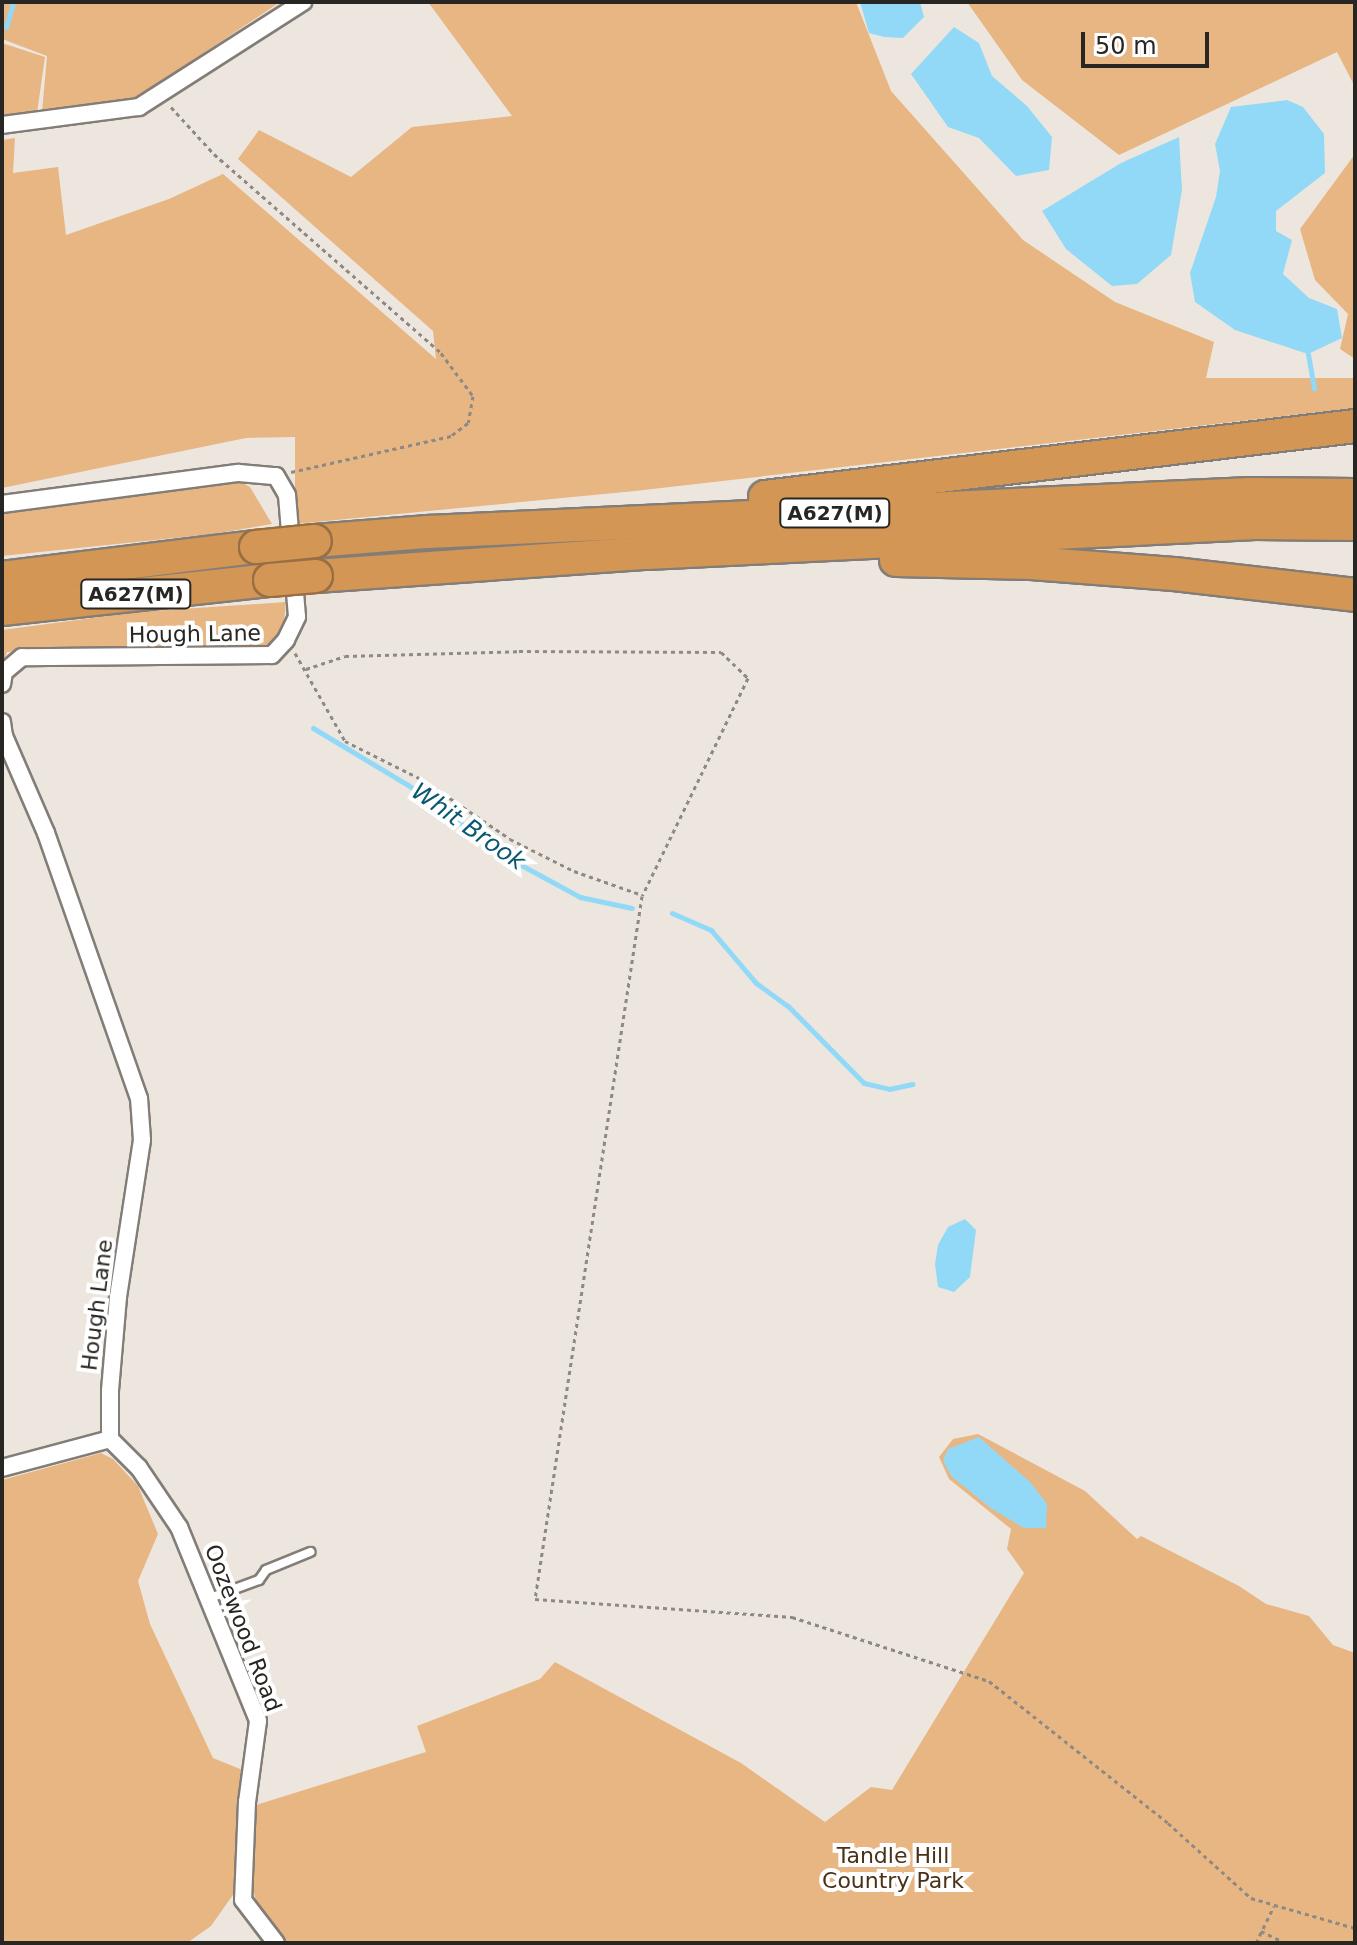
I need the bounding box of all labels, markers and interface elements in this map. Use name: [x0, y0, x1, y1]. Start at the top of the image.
scale bar: [1085, 16, 1213, 66]
text: 50 m: [1095, 32, 1157, 60]
road number: A627(M): [779, 497, 891, 529]
road number: A627(M): [80, 578, 192, 610]
street label: Hough Lane: [129, 620, 261, 648]
water label: Whit Brook: [406, 777, 530, 877]
street label: Hough Lane: [76, 1238, 118, 1372]
street label: Oozewood Road: [199, 1541, 287, 1715]
park label: Tandle Hill Country Park: [822, 1842, 964, 1894]

